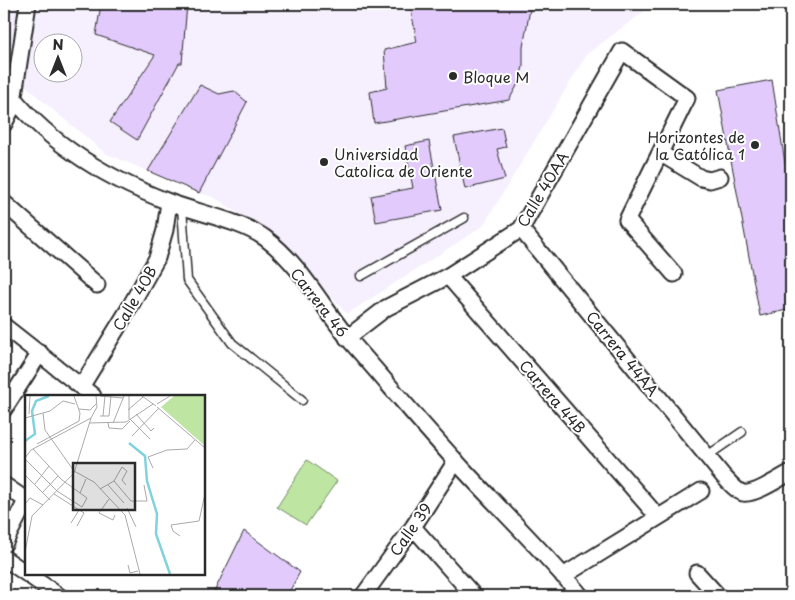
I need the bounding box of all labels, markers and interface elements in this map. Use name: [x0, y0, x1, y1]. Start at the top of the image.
north arrow: [32, 32, 82, 82]
text: N: [52, 34, 64, 55]
place label: Bloque M: [463, 65, 529, 88]
marker: Bloque M: [447, 70, 459, 82]
place label: Horizontes de la Católica 1: [648, 125, 745, 165]
marker: Horizontes de la Católica 1: [749, 139, 761, 151]
place label: Universidad Catolica de Oriente: [334, 142, 473, 182]
street label: Calle 40AA: [510, 147, 574, 231]
marker: Universidad Catolica de Oriente: [318, 156, 330, 168]
street label: Calle 40B: [106, 261, 162, 335]
street label: Carrera 46: [286, 262, 354, 342]
street label: Carrera 44AA: [581, 305, 665, 401]
street label: Carrera 44B: [514, 354, 592, 438]
inset map: [25, 395, 205, 575]
street label: Calle 39: [383, 498, 437, 560]

